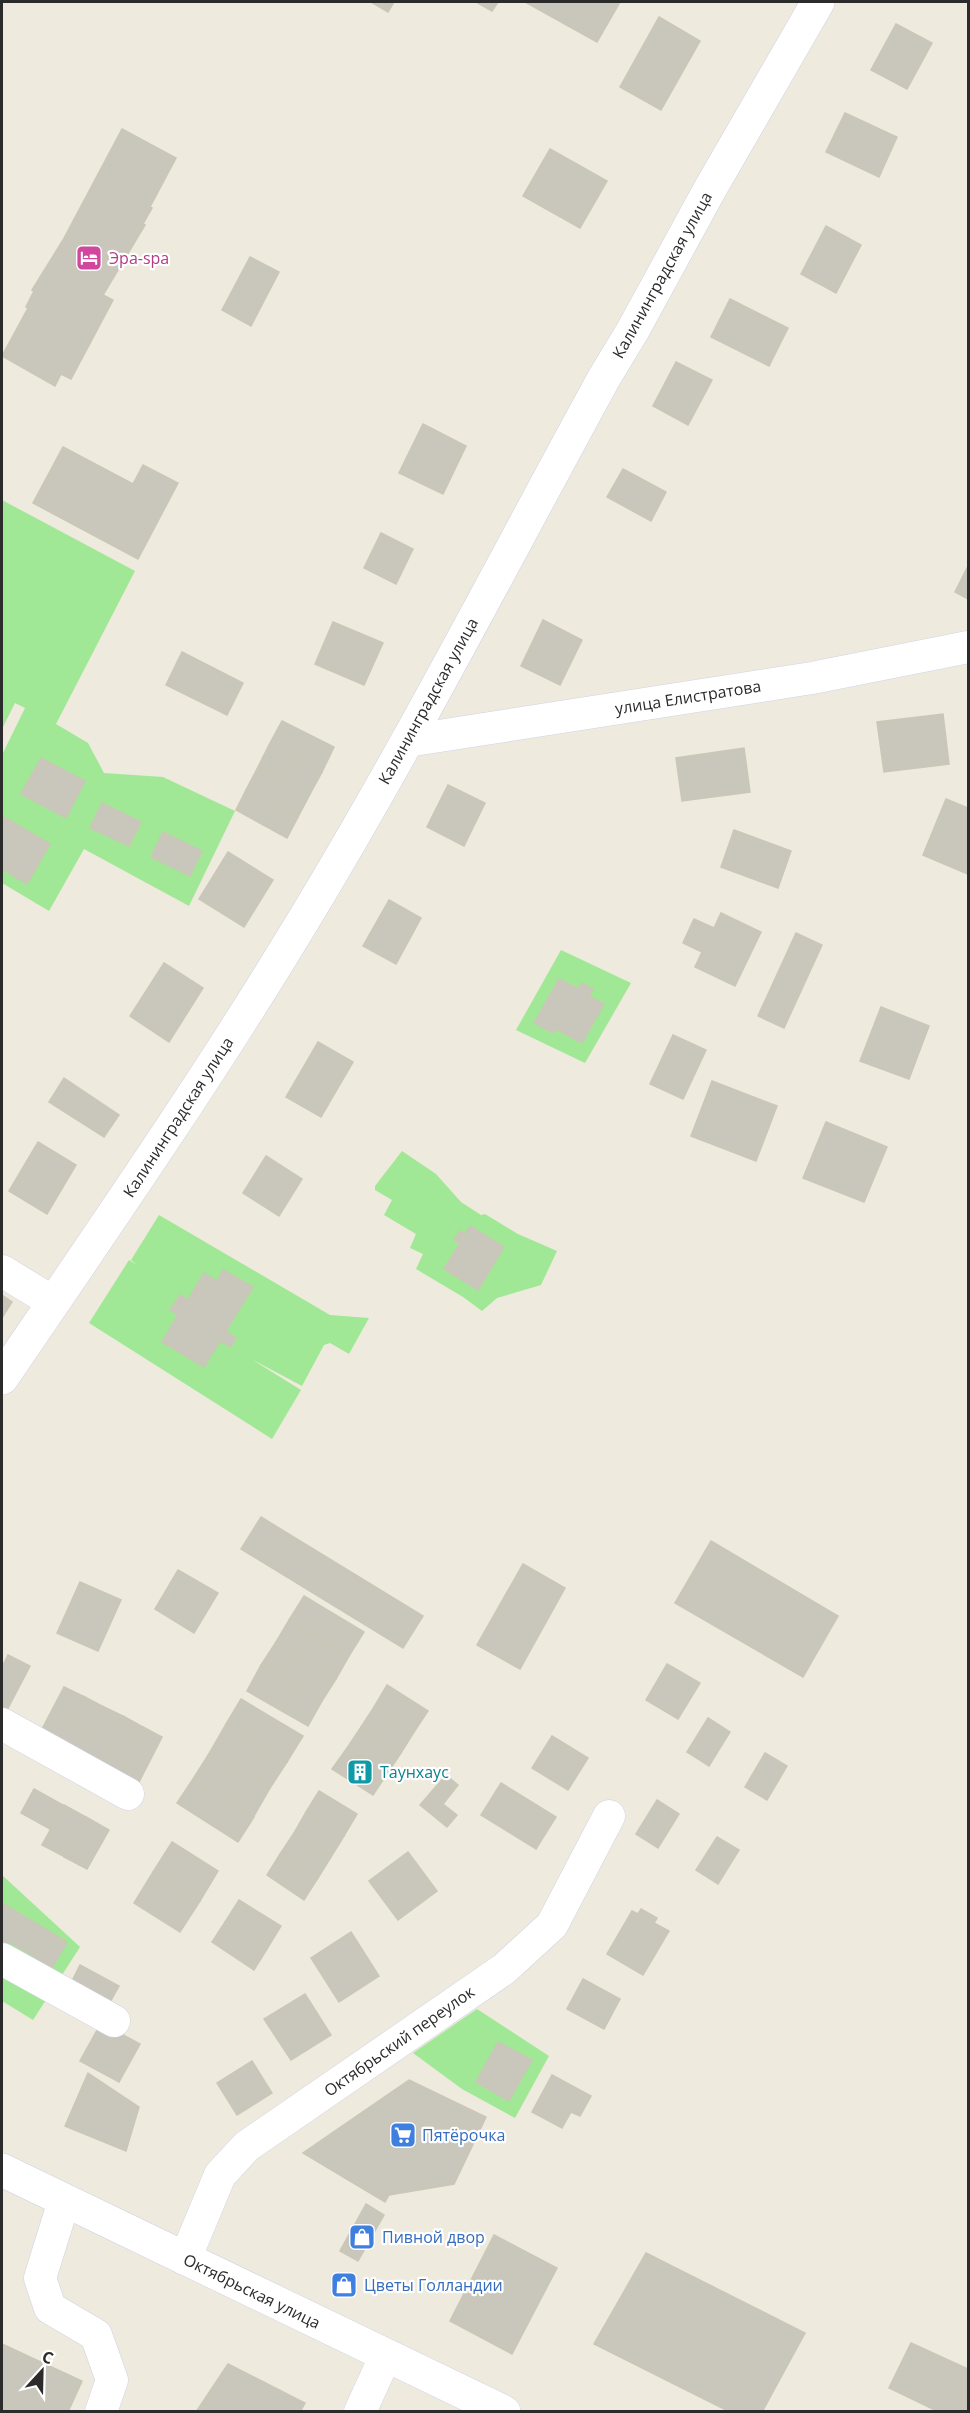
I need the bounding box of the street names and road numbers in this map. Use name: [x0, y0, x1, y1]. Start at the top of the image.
street label: Калининградская улица: [607, 188, 717, 362]
street label: Калининградская улица: [373, 614, 483, 788]
street label: улица Елистратова: [613, 675, 763, 719]
street label: Калининградская улица: [118, 1032, 238, 1202]
street label: Октябрьский переулок: [319, 1980, 479, 2101]
street label: Октябрьская улица: [180, 2248, 324, 2334]

